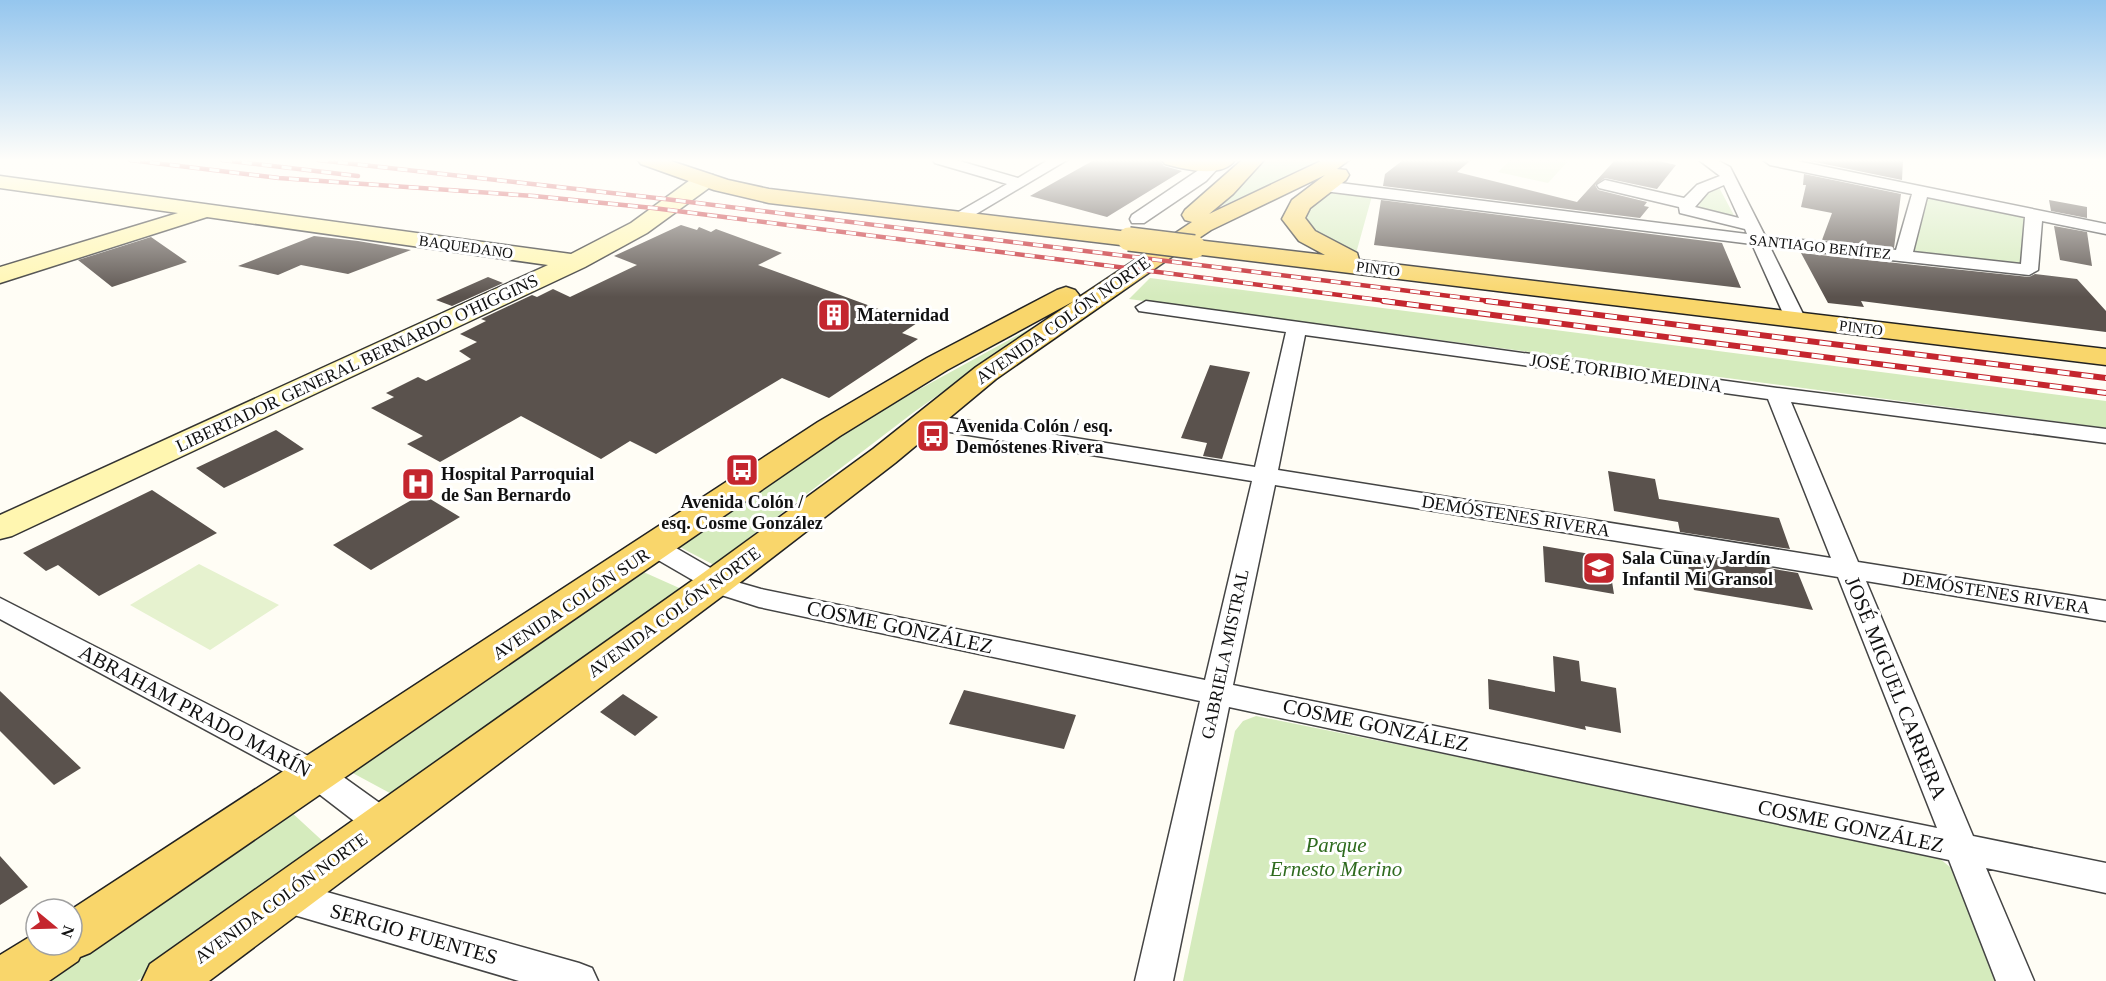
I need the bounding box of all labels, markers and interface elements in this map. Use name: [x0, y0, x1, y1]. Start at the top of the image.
street label: BAQUEDANO: [418, 232, 514, 262]
street label: SANTIAGO BENÍTEZ: [1748, 232, 1892, 262]
street label: AVENIDA COLÓN NORTE: [971, 251, 1154, 388]
street label: PINTO: [1355, 258, 1401, 280]
street label: LIBERTADOR GENERAL BERNARDO O'HIGGINS: [173, 270, 541, 456]
building icon: Maternidad: [816, 297, 852, 333]
place label: Maternidad: [857, 305, 949, 325]
street label: PINTO: [1838, 317, 1884, 339]
street label: JOSÉ TORIBIO MEDINA: [1528, 349, 1724, 396]
place label: Avenida Colón / esq. Demóstenes Rivera: [956, 416, 1113, 457]
bus stop icon: Avenida Colón / esq. Demóstenes Rivera: [915, 418, 951, 454]
bus stop icon: Avenida Colón / esq. Cosme González: [724, 452, 760, 488]
place label: Hospital Parroquial de San Bernardo: [441, 464, 594, 505]
hospital icon: Hospital Parroquial de San Bernardo: [400, 466, 436, 502]
street label: DEMÓSTENES RIVERA: [1420, 490, 1612, 541]
place label: Avenida Colón / esq. Cosme González: [661, 492, 823, 533]
street label: AVENIDA COLÓN NORTE: [583, 542, 764, 681]
street label: AVENIDA COLÓN SUR: [488, 543, 653, 664]
place label: Sala Cuna y Jardín Infantil Mi Gransol: [1622, 548, 1773, 589]
school or university icon: Sala Cuna y Jardín Infantil Mi Gransol: [1581, 550, 1617, 586]
street label: GABRIELA MISTRAL: [1197, 567, 1253, 741]
street label: DEMÓSTENES RIVERA: [1900, 567, 2092, 618]
street label: JOSÉ MIGUEL CARRERA: [1840, 573, 1952, 804]
street label: COSME GONZÁLEZ: [805, 596, 995, 658]
street label: ABRAHAM PRADO MARÍN: [75, 640, 315, 782]
street label: COSME GONZÁLEZ: [1281, 694, 1471, 756]
street label: COSME GONZÁLEZ: [1756, 795, 1946, 857]
street label: AVENIDA COLÓN NORTE: [190, 828, 371, 967]
park label: Parque Ernesto Merino: [1269, 833, 1402, 881]
north arrow: [24, 897, 84, 957]
street label: SERGIO FUENTES: [327, 899, 501, 969]
text: N: [58, 923, 78, 940]

